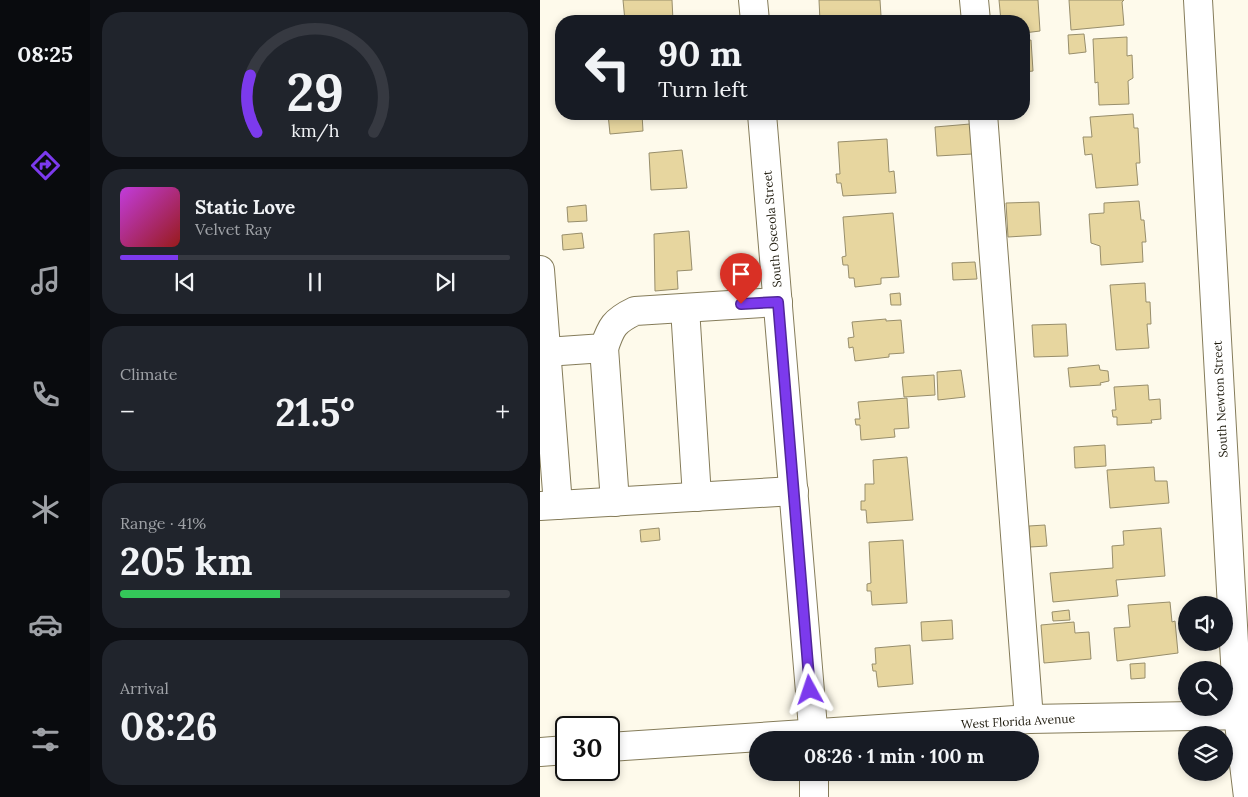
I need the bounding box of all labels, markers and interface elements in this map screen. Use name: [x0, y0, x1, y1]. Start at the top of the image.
text: 90 m: [658, 31, 742, 76]
icon: left: [575, 35, 640, 100]
text: 08:25: [17, 40, 73, 68]
text: 29: [286, 59, 344, 125]
text: Turn left: [658, 75, 748, 103]
text: km/h: [291, 119, 339, 142]
icon: directions: [28, 148, 63, 183]
street label: South Osceola Street: [759, 169, 785, 288]
text: Static Love: [195, 195, 295, 219]
text: Velvet Ray: [195, 219, 271, 239]
pin: [720, 253, 762, 304]
icon: arrive: [727, 260, 755, 288]
icon: music: [28, 263, 63, 298]
icon: previous: [171, 268, 199, 296]
icon: pause: [301, 268, 329, 296]
icon: next: [431, 268, 459, 296]
street label: South Newton Street: [1209, 340, 1231, 458]
text: Climate: [120, 364, 177, 384]
icon: phone: [28, 377, 63, 412]
text: 21.5°: [275, 388, 355, 436]
text: −: [120, 394, 135, 430]
text: +: [495, 394, 510, 430]
icon: climate: [28, 492, 63, 527]
text: Range · 41%: [120, 513, 206, 533]
text: 205 km: [120, 537, 252, 585]
map controls: [1178, 596, 1233, 781]
button: sound: [1178, 596, 1233, 651]
icon: car: [28, 607, 63, 642]
button: search: [1178, 661, 1233, 716]
position arrow: [783, 663, 835, 715]
text: Arrival: [120, 678, 169, 698]
text: 08:26: [120, 702, 218, 750]
street label: West Florida Avenue: [961, 711, 1076, 731]
speed limit sign: 30: [555, 716, 620, 781]
icon: filters: [28, 722, 63, 757]
button: layers: [1178, 726, 1233, 781]
text: 08:26 · 1 min · 100 m: [804, 744, 984, 768]

